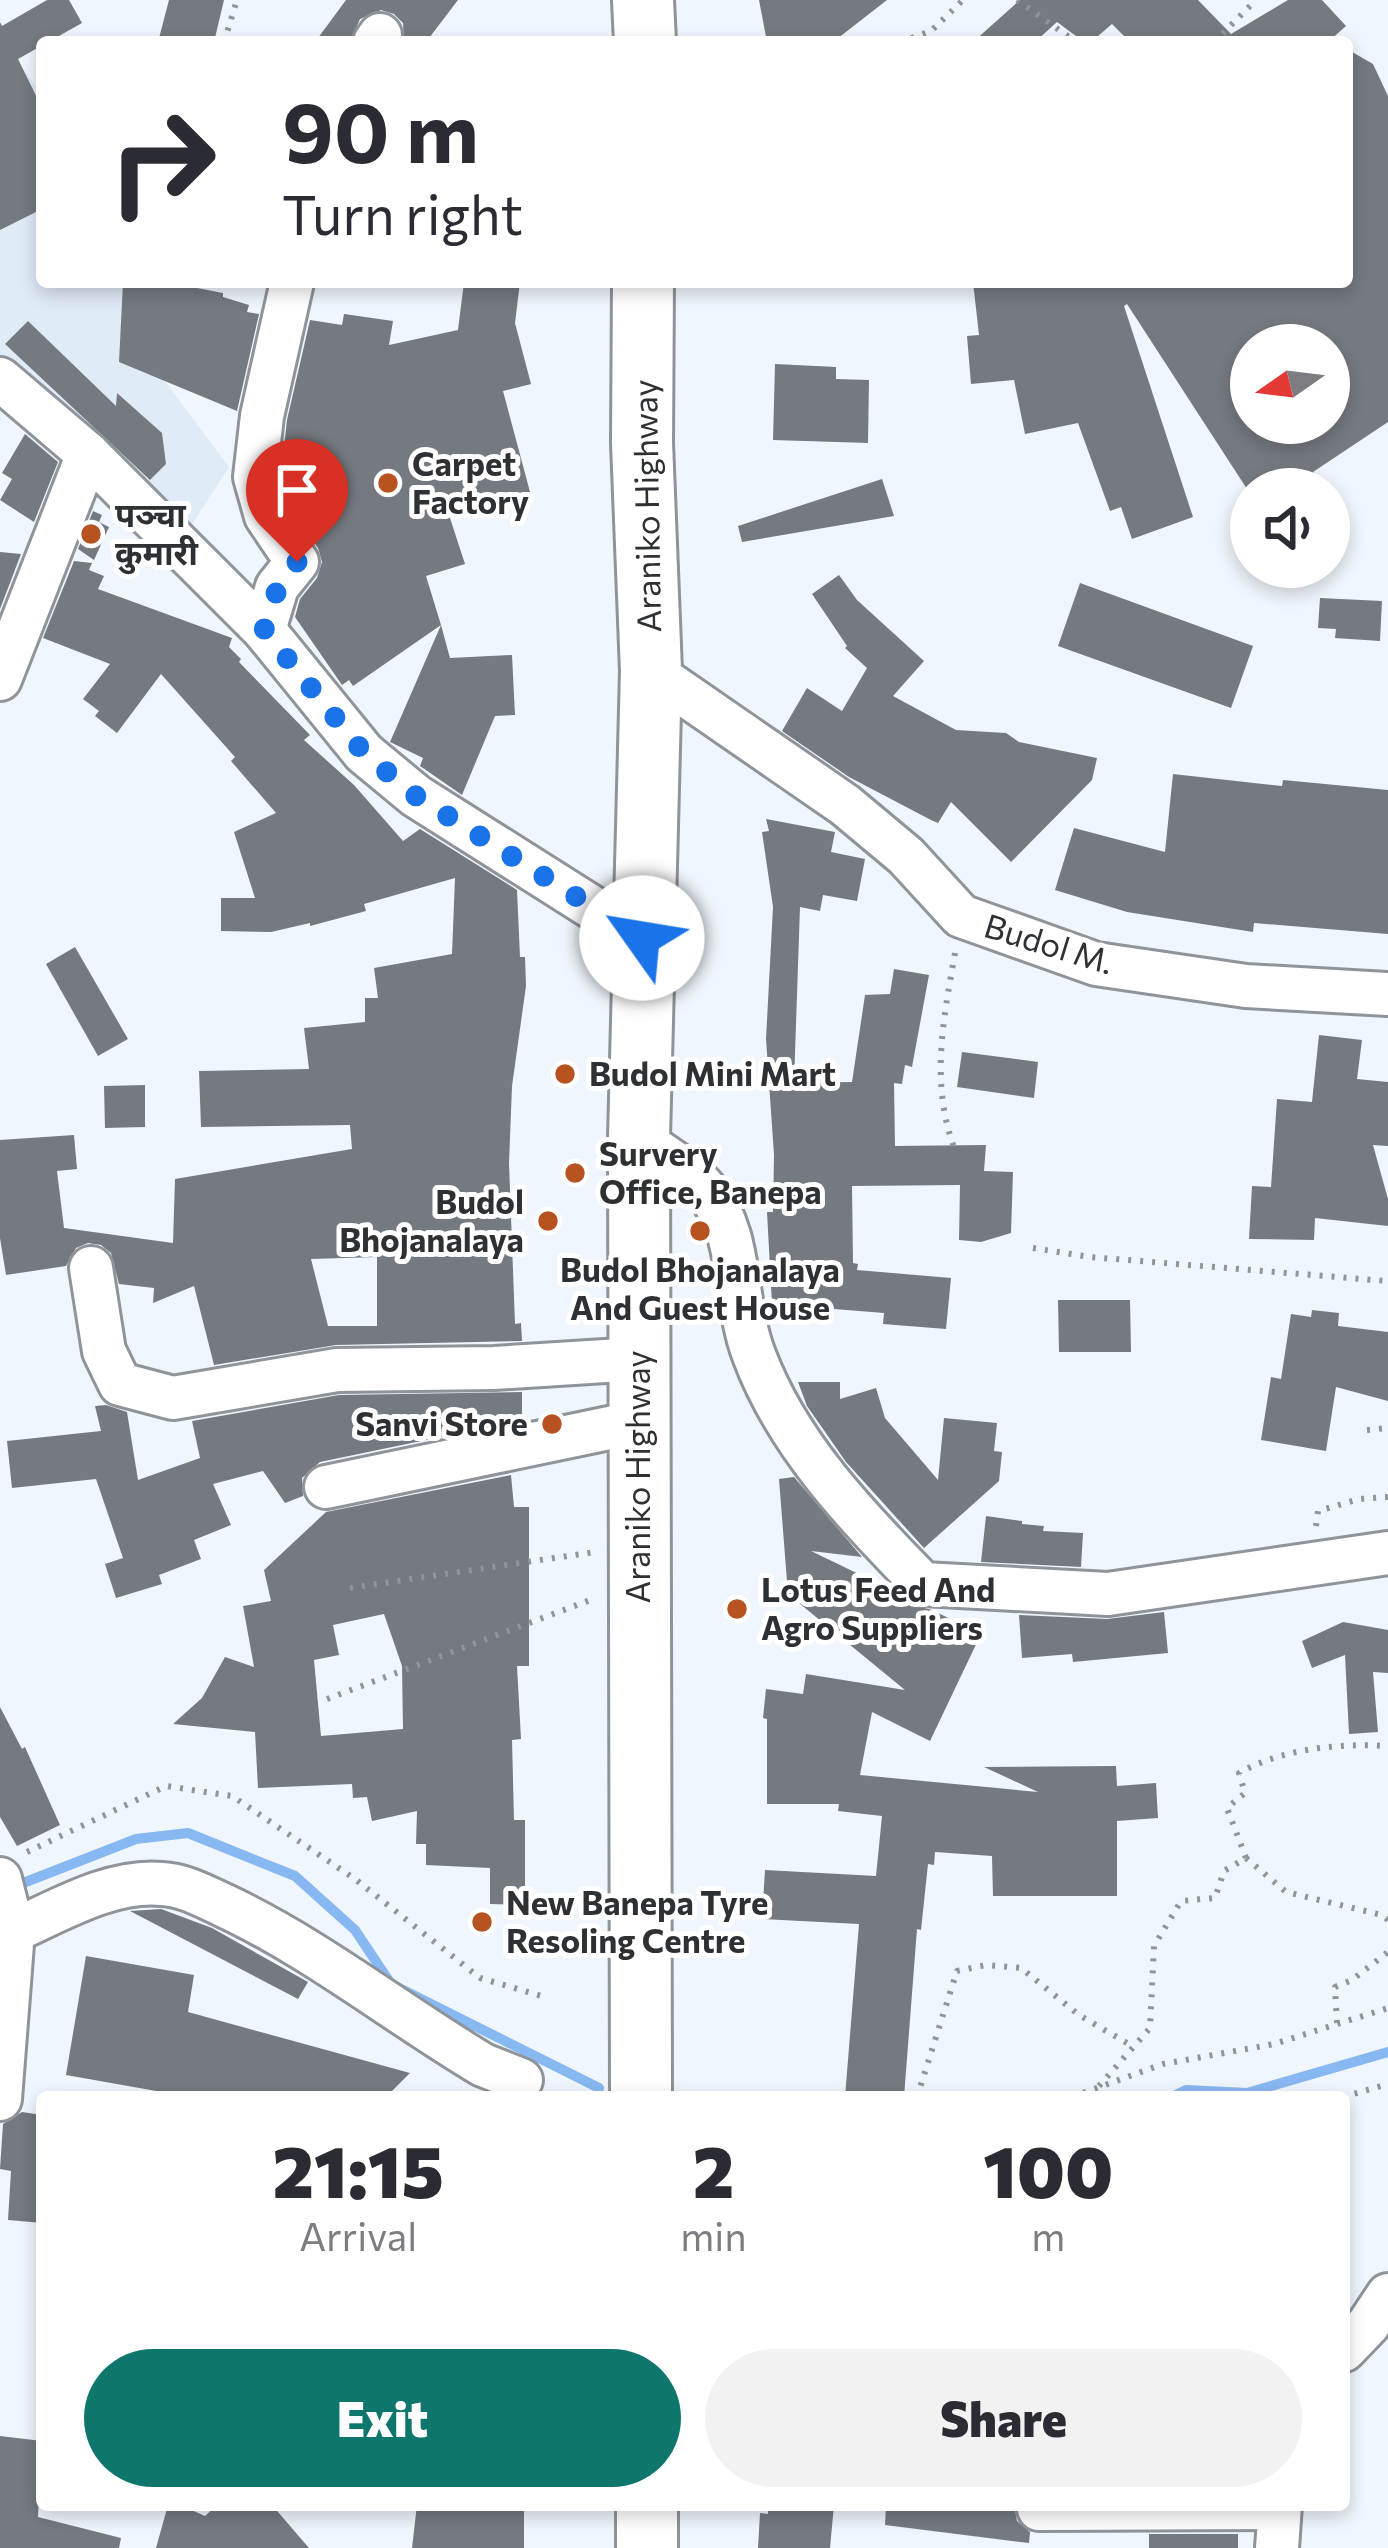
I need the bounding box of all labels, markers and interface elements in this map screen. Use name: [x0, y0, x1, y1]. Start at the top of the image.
text: 90 m: [282, 78, 479, 180]
icon: right: [84, 84, 240, 240]
text: Turn right: [282, 180, 523, 246]
north arrow: [1230, 324, 1350, 444]
map controls: [1230, 324, 1350, 588]
street label: Araniko Highway: [623, 379, 668, 633]
pin: [246, 439, 348, 562]
place label: Carpet Factory: [412, 442, 529, 521]
icon: arrive: [264, 457, 330, 523]
button: sound: [1230, 468, 1350, 588]
marker: Carpet Factory: [375, 470, 401, 496]
place label: पञ्चा कुमारी: [115, 493, 199, 575]
marker: पञ्चा कुमारी: [78, 521, 104, 547]
position arrow: [579, 875, 705, 1001]
street label: Budol M.: [980, 904, 1119, 982]
place label: Budol Mini Mart: [589, 1052, 836, 1093]
marker: Budol Mini Mart: [552, 1061, 578, 1087]
place label: Survery Office, Banepa: [599, 1132, 822, 1211]
marker: Survery Office, Banepa: [562, 1160, 588, 1186]
place label: Budol Bhojanalaya: [339, 1180, 524, 1259]
marker: Budol Bhojanalaya: [535, 1208, 561, 1234]
marker: Budol Bhojanalaya And Guest House: [687, 1218, 713, 1244]
place label: Budol Bhojanalaya And Guest House: [560, 1248, 840, 1327]
street label: Araniko Highway: [616, 1350, 657, 1604]
place label: Sanvi Store: [355, 1402, 528, 1443]
marker: Sanvi Store: [539, 1411, 565, 1437]
place label: Lotus Feed And Agro Suppliers: [761, 1568, 995, 1647]
marker: Lotus Feed And Agro Suppliers: [724, 1596, 750, 1622]
place label: New Banepa Tyre Resoling Centre: [506, 1881, 768, 1960]
marker: New Banepa Tyre Resoling Centre: [469, 1909, 495, 1935]
text: 21:15: [273, 2125, 444, 2213]
text: 2: [693, 2125, 734, 2213]
text: 100: [983, 2125, 1113, 2213]
text: Arrival: [299, 2211, 417, 2259]
text: min: [680, 2211, 747, 2259]
text: m: [1031, 2211, 1065, 2259]
button: Exit: [84, 2349, 681, 2487]
button: Share: [705, 2349, 1302, 2487]

